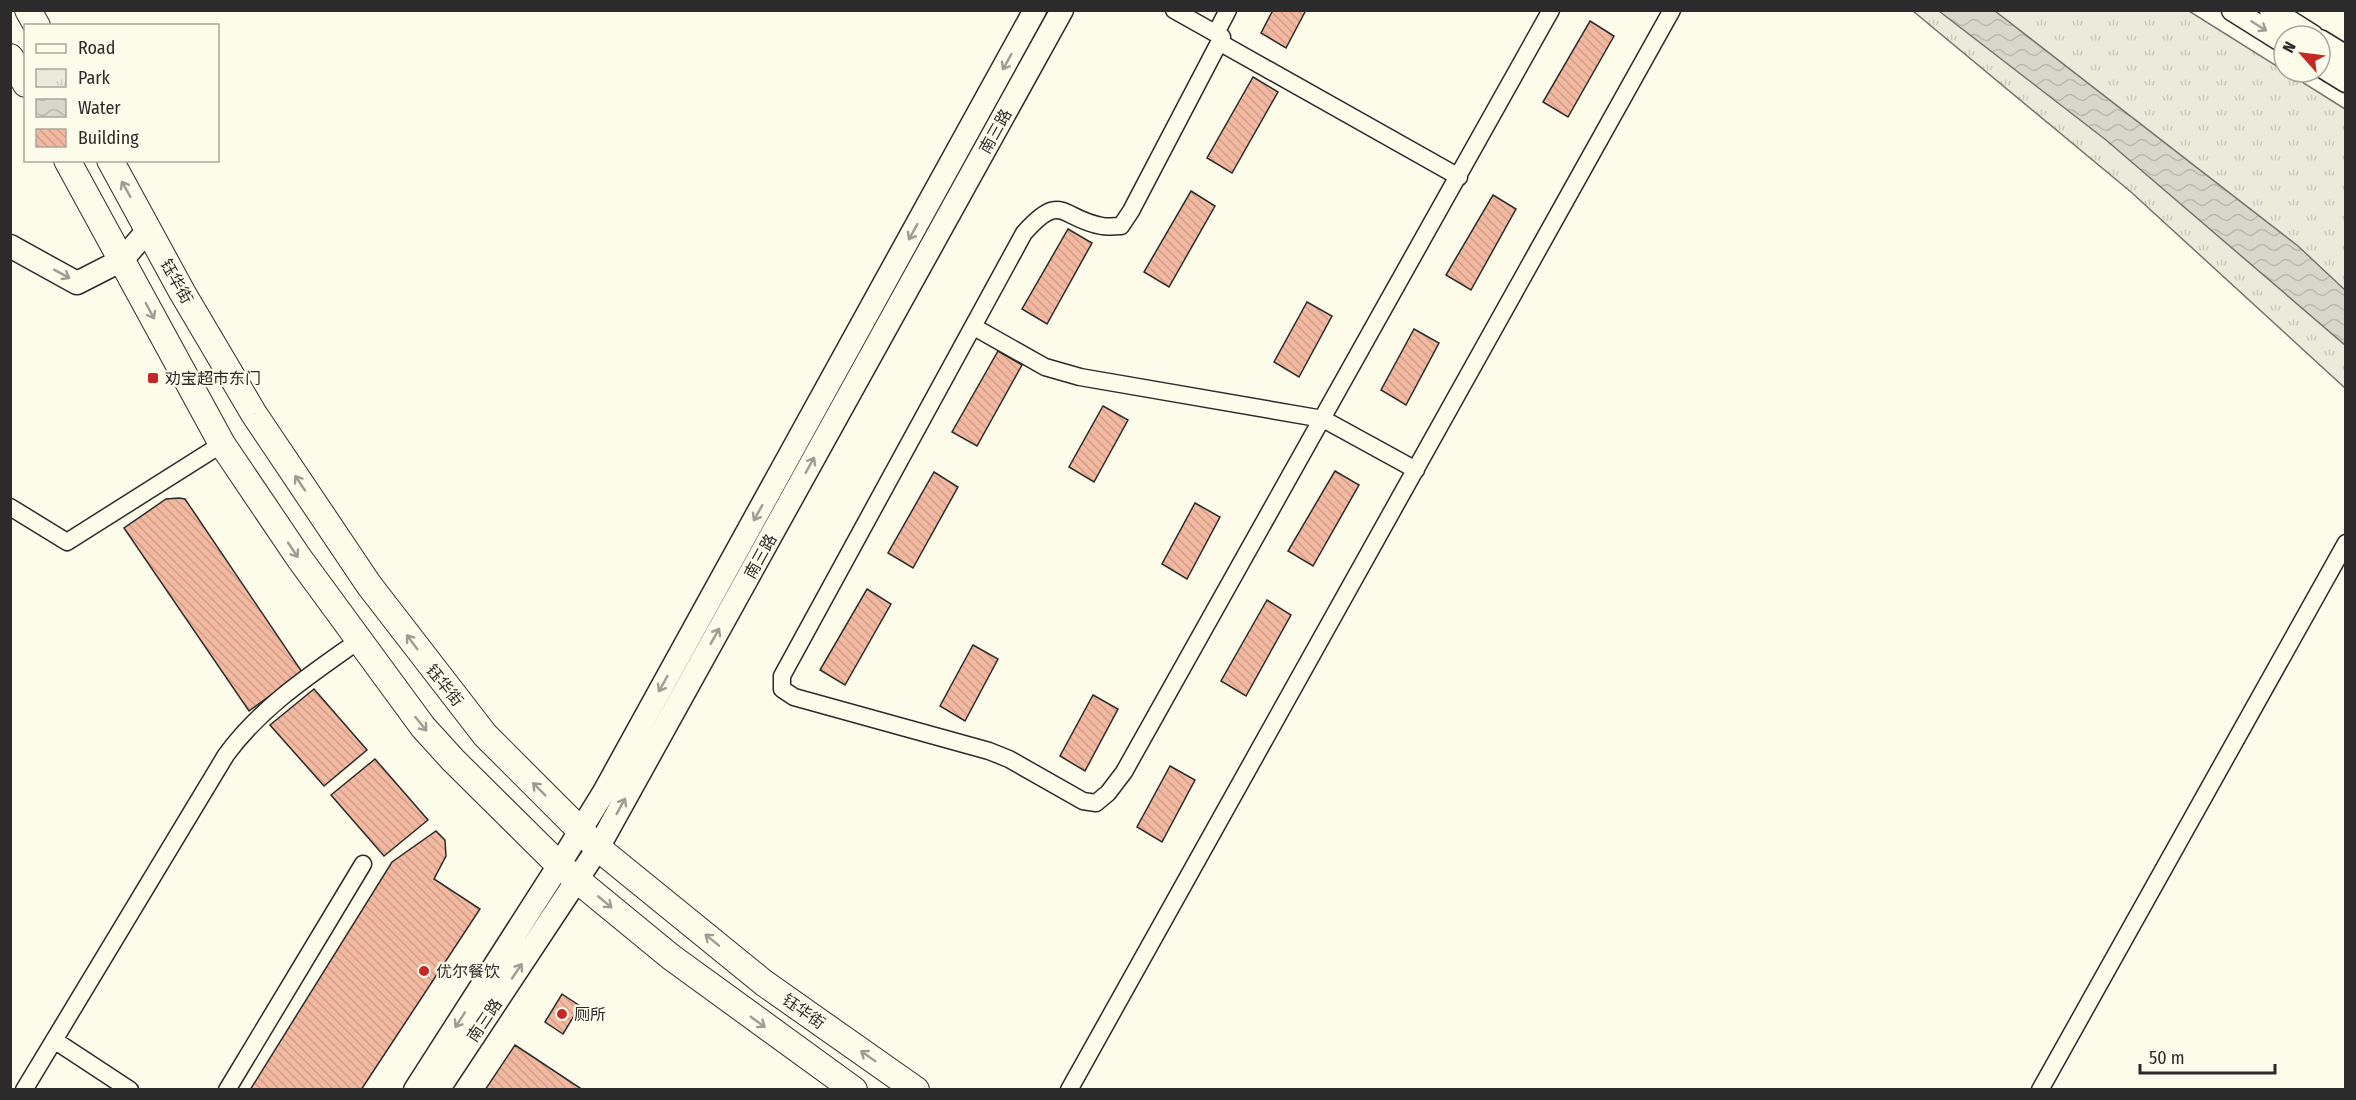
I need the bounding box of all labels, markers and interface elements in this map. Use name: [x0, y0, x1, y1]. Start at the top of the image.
one-way arrow: [2250, 21, 2267, 33]
legend: [24, 24, 219, 162]
north arrow: [2272, 24, 2332, 84]
text: Road: [78, 37, 115, 59]
text: N: [2279, 38, 2300, 56]
one-way arrow: [1001, 53, 1013, 70]
text: Park: [78, 67, 111, 89]
text: Water: [78, 97, 121, 119]
street label: 南三路: [975, 106, 1015, 157]
text: Building: [78, 127, 139, 149]
one-way arrow: [120, 180, 131, 198]
one-way arrow: [907, 223, 918, 241]
street label: 钰华街: [157, 256, 197, 307]
one-way arrow: [53, 268, 70, 280]
one-way arrow: [145, 302, 156, 320]
place label: 劝宝超市东门: [165, 369, 261, 388]
marker: 劝宝超市东门: [146, 371, 160, 385]
one-way arrow: [804, 457, 816, 474]
one-way arrow: [294, 475, 306, 491]
one-way arrow: [751, 505, 763, 522]
street label: 南三路: [740, 531, 780, 582]
one-way arrow: [287, 542, 299, 558]
one-way arrow: [710, 627, 722, 644]
one-way arrow: [405, 635, 418, 651]
street label: 钰华街: [422, 661, 467, 710]
one-way arrow: [657, 675, 669, 692]
one-way arrow: [415, 716, 428, 732]
one-way arrow: [532, 782, 547, 797]
one-way arrow: [615, 798, 627, 815]
one-way arrow: [596, 895, 612, 908]
one-way arrow: [704, 934, 720, 947]
place label: 优尔餐饮: [436, 962, 500, 981]
one-way arrow: [511, 963, 523, 980]
marker: 优尔餐饮: [417, 964, 431, 978]
street label: 钰华街: [779, 990, 829, 1033]
street label: 南三路: [463, 995, 506, 1045]
place label: 厕所: [574, 1005, 606, 1024]
marker: 厕所: [555, 1007, 569, 1021]
one-way arrow: [453, 1011, 465, 1028]
one-way arrow: [750, 1016, 766, 1028]
scale bar: [2140, 1037, 2275, 1075]
text: 50 m: [2149, 1047, 2185, 1069]
one-way arrow: [861, 1050, 877, 1062]

